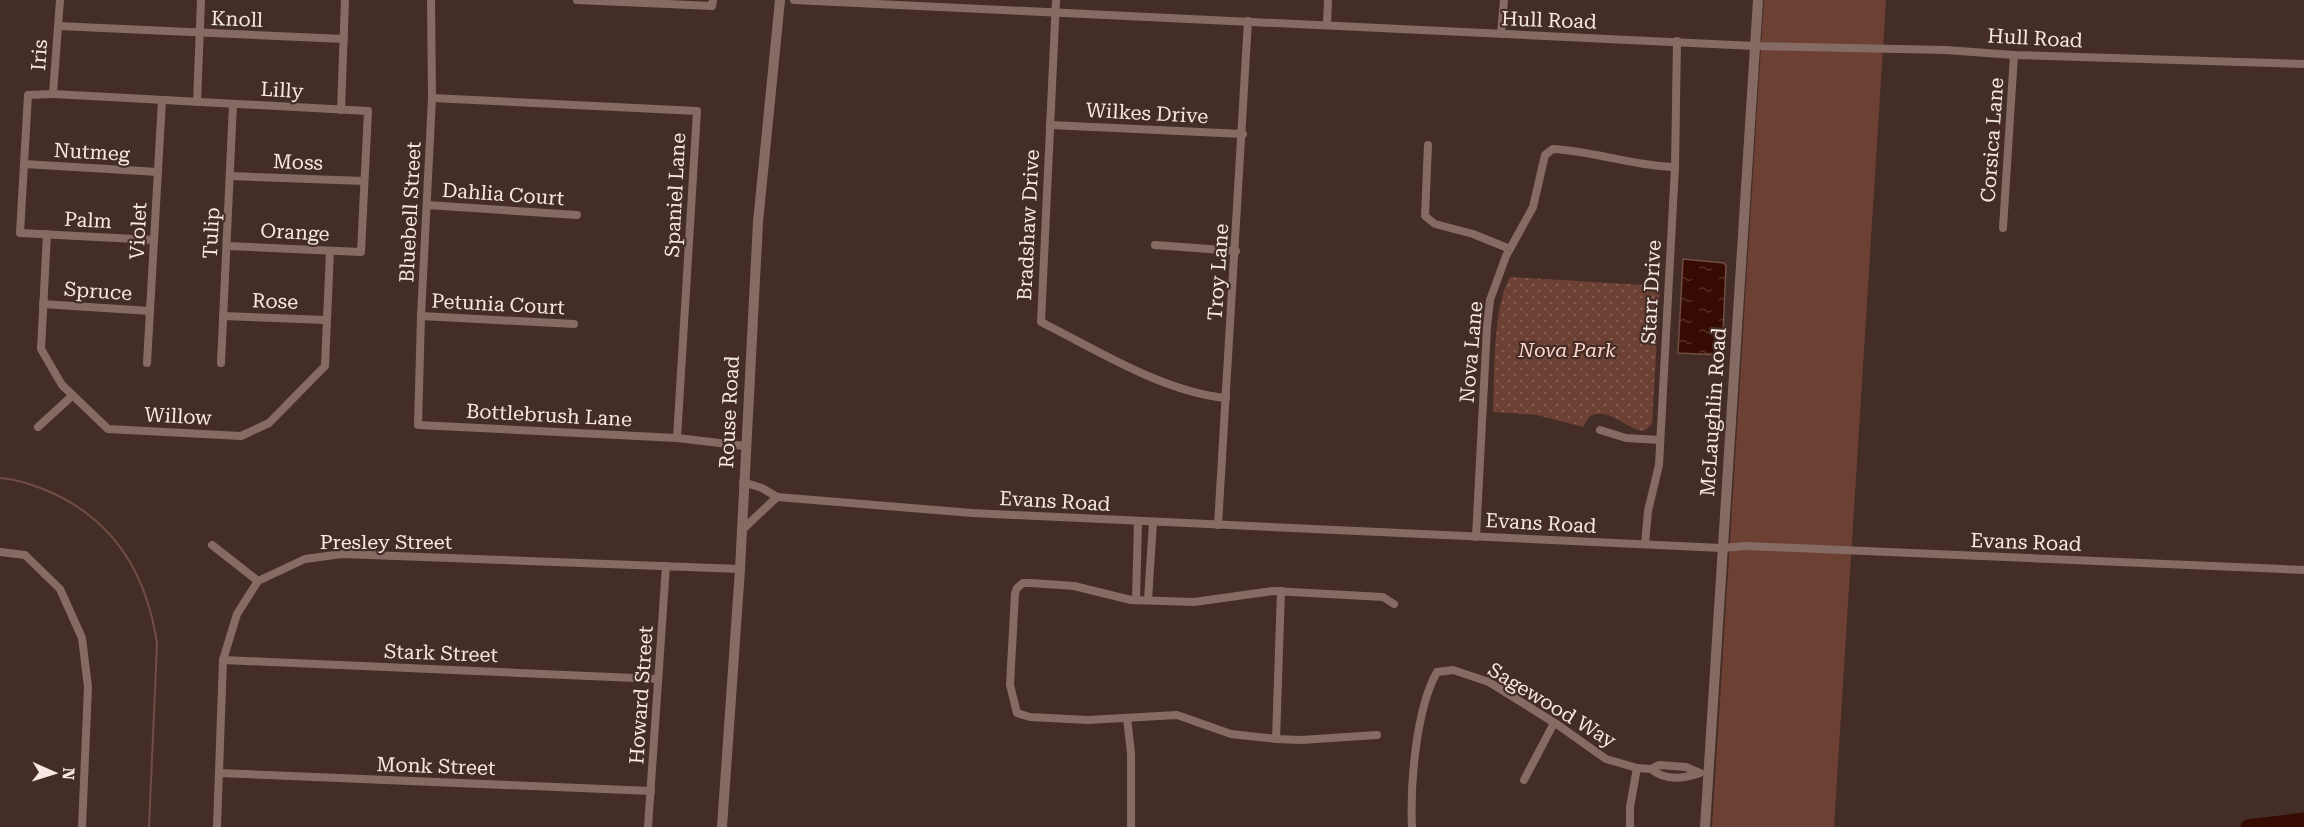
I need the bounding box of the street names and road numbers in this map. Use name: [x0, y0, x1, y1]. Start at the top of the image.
street label: Knoll: [211, 6, 263, 32]
street label: Hull Road: [1501, 6, 1597, 34]
street label: Hull Road: [1987, 24, 2084, 52]
street label: Iris: [26, 38, 52, 72]
street label: Lilly: [260, 77, 304, 103]
street label: Corsica Lane: [1976, 77, 2008, 203]
street label: Wilkes Drive: [1085, 98, 1209, 128]
street label: Spaniel Lane: [660, 132, 690, 258]
street label: Nutmeg: [53, 138, 131, 166]
street label: Bluebell Street: [394, 140, 426, 283]
street label: Moss: [273, 149, 323, 175]
street label: Bradshaw Drive: [1012, 149, 1044, 301]
street label: Dahlia Court: [441, 178, 566, 210]
street label: Violet: [125, 201, 152, 260]
street label: Palm: [64, 207, 112, 233]
street label: Tulip: [198, 207, 224, 259]
street label: Orange: [260, 218, 330, 246]
street label: Troy Lane: [1203, 223, 1233, 321]
street label: Starr Drive: [1636, 239, 1666, 345]
street label: Spruce: [63, 277, 133, 305]
street label: Rose: [251, 288, 299, 314]
street label: Petunia Court: [431, 289, 566, 320]
street label: Nova Lane: [1455, 300, 1487, 404]
street label: McLaughlin Road: [1695, 326, 1731, 497]
street label: Rouse Road: [714, 355, 744, 469]
street label: Bottlebrush Lane: [465, 399, 633, 431]
street label: Willow: [144, 402, 213, 430]
street label: Evans Road: [999, 486, 1111, 516]
street label: Evans Road: [1485, 508, 1597, 538]
street label: Evans Road: [1970, 528, 2082, 556]
street label: Presley Street: [320, 530, 453, 554]
street label: Howard Street: [624, 624, 658, 765]
street label: Stark Street: [384, 639, 499, 667]
street label: Sagewood Way: [1484, 657, 1621, 753]
street label: Monk Street: [376, 752, 496, 780]

